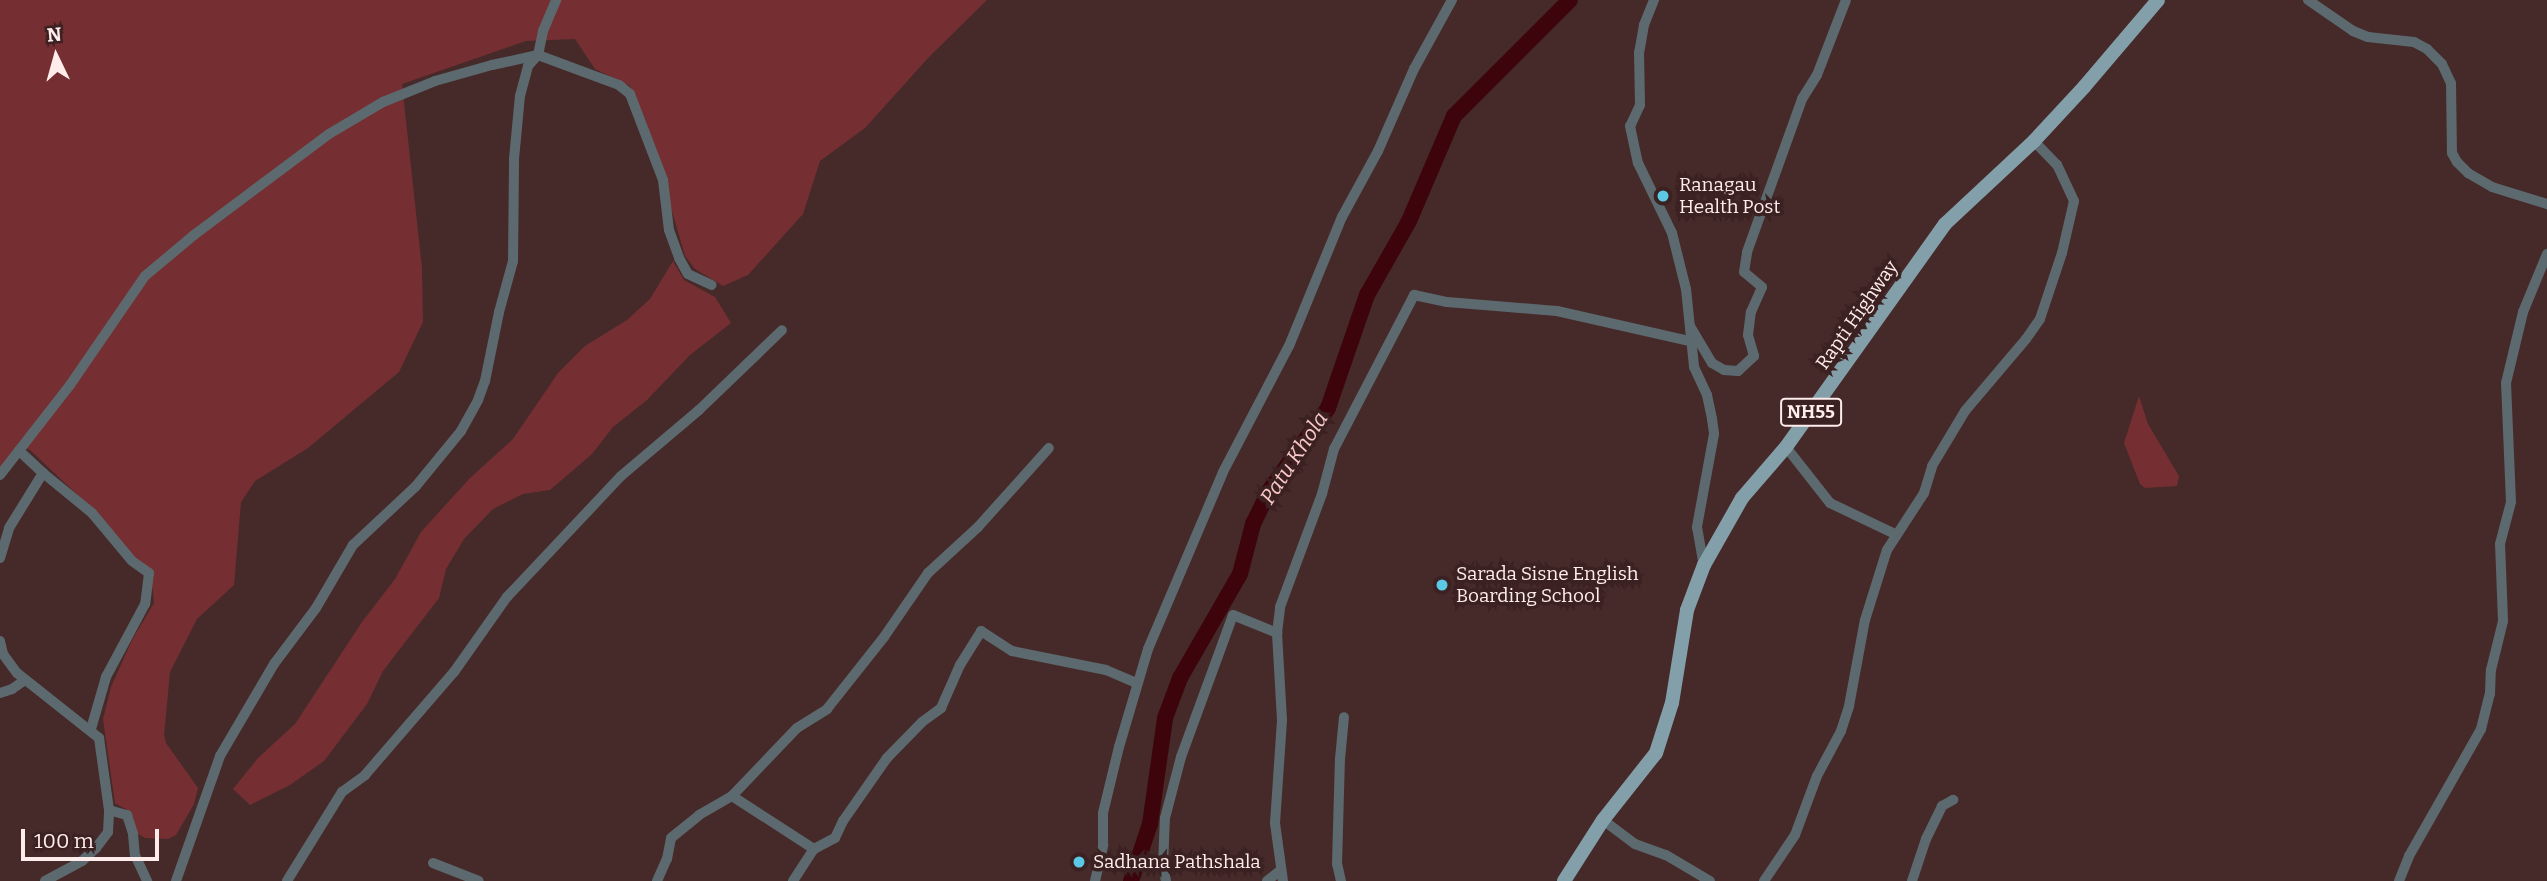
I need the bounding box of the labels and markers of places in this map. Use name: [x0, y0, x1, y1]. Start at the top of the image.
place label: Ranagau Health Post: [1679, 174, 1780, 218]
marker: Ranagau Health Post: [1653, 186, 1673, 206]
place label: Sarada Sisne English Boarding School: [1456, 563, 1639, 607]
marker: Sarada Sisne English Boarding School: [1434, 577, 1450, 593]
place label: Sadhana Pathshala: [1093, 851, 1261, 873]
marker: Sadhana Pathshala: [1071, 854, 1087, 870]

